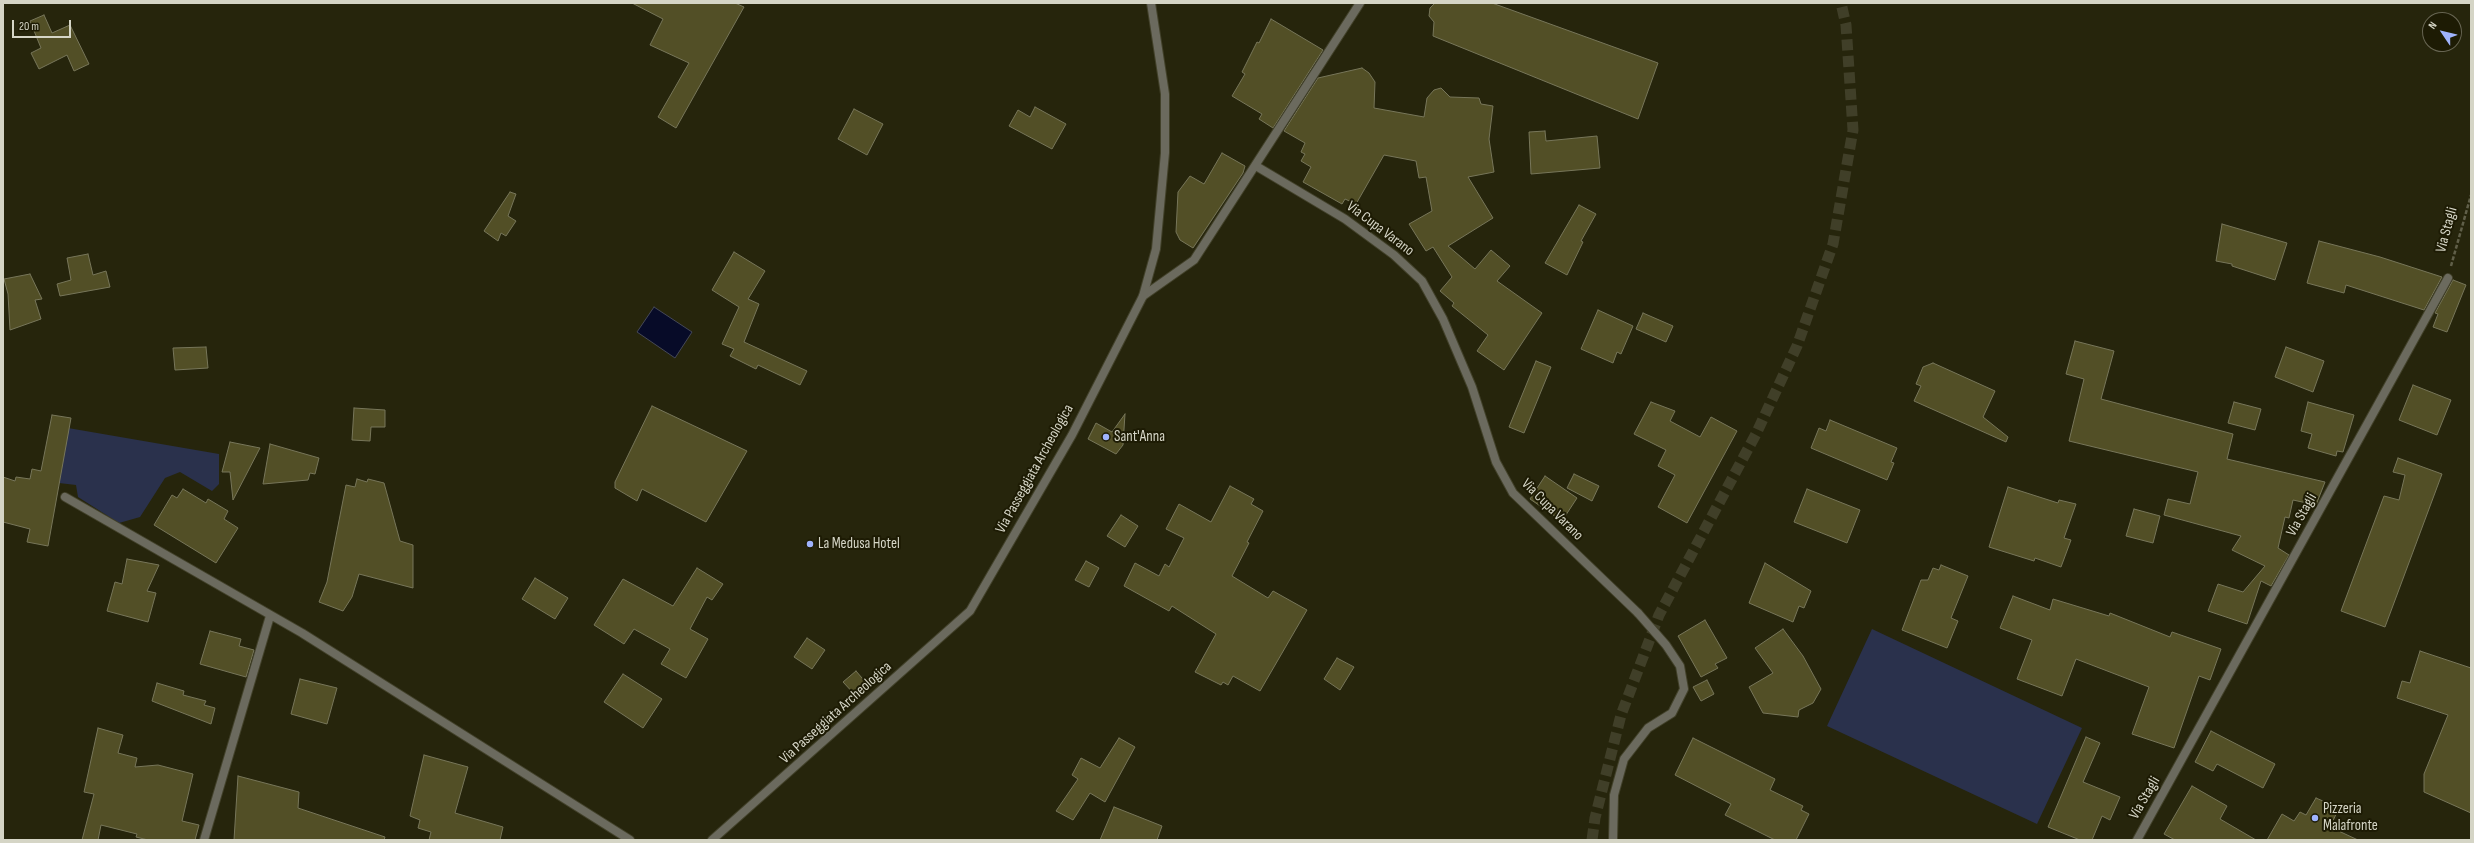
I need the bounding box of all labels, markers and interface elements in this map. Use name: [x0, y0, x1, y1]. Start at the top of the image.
scale bar: [14, 12, 73, 38]
north arrow: [2422, 12, 2462, 52]
text: 20 m: [19, 19, 39, 34]
text: N: [2426, 19, 2440, 32]
street label: Via Cupa Varano: [1343, 198, 1417, 260]
street label: Via Stagli: [2432, 205, 2462, 255]
street label: Via Passeggiata Archeologica: [992, 402, 1078, 536]
place label: Sant'Anna: [1114, 428, 1165, 446]
marker: Sant'Anna: [1101, 432, 1111, 442]
street label: Via Cupa Varano: [1517, 475, 1587, 545]
street label: Via Stagli: [2283, 490, 2321, 540]
place label: La Medusa Hotel: [818, 535, 900, 553]
marker: La Medusa Hotel: [805, 539, 815, 549]
street label: Via Passeggiata Archeologica: [776, 658, 896, 768]
street label: Via Stagli: [2126, 773, 2164, 823]
place label: Pizzeria Malafronte: [2323, 800, 2378, 835]
marker: Pizzeria Malafronte: [2310, 813, 2320, 823]

